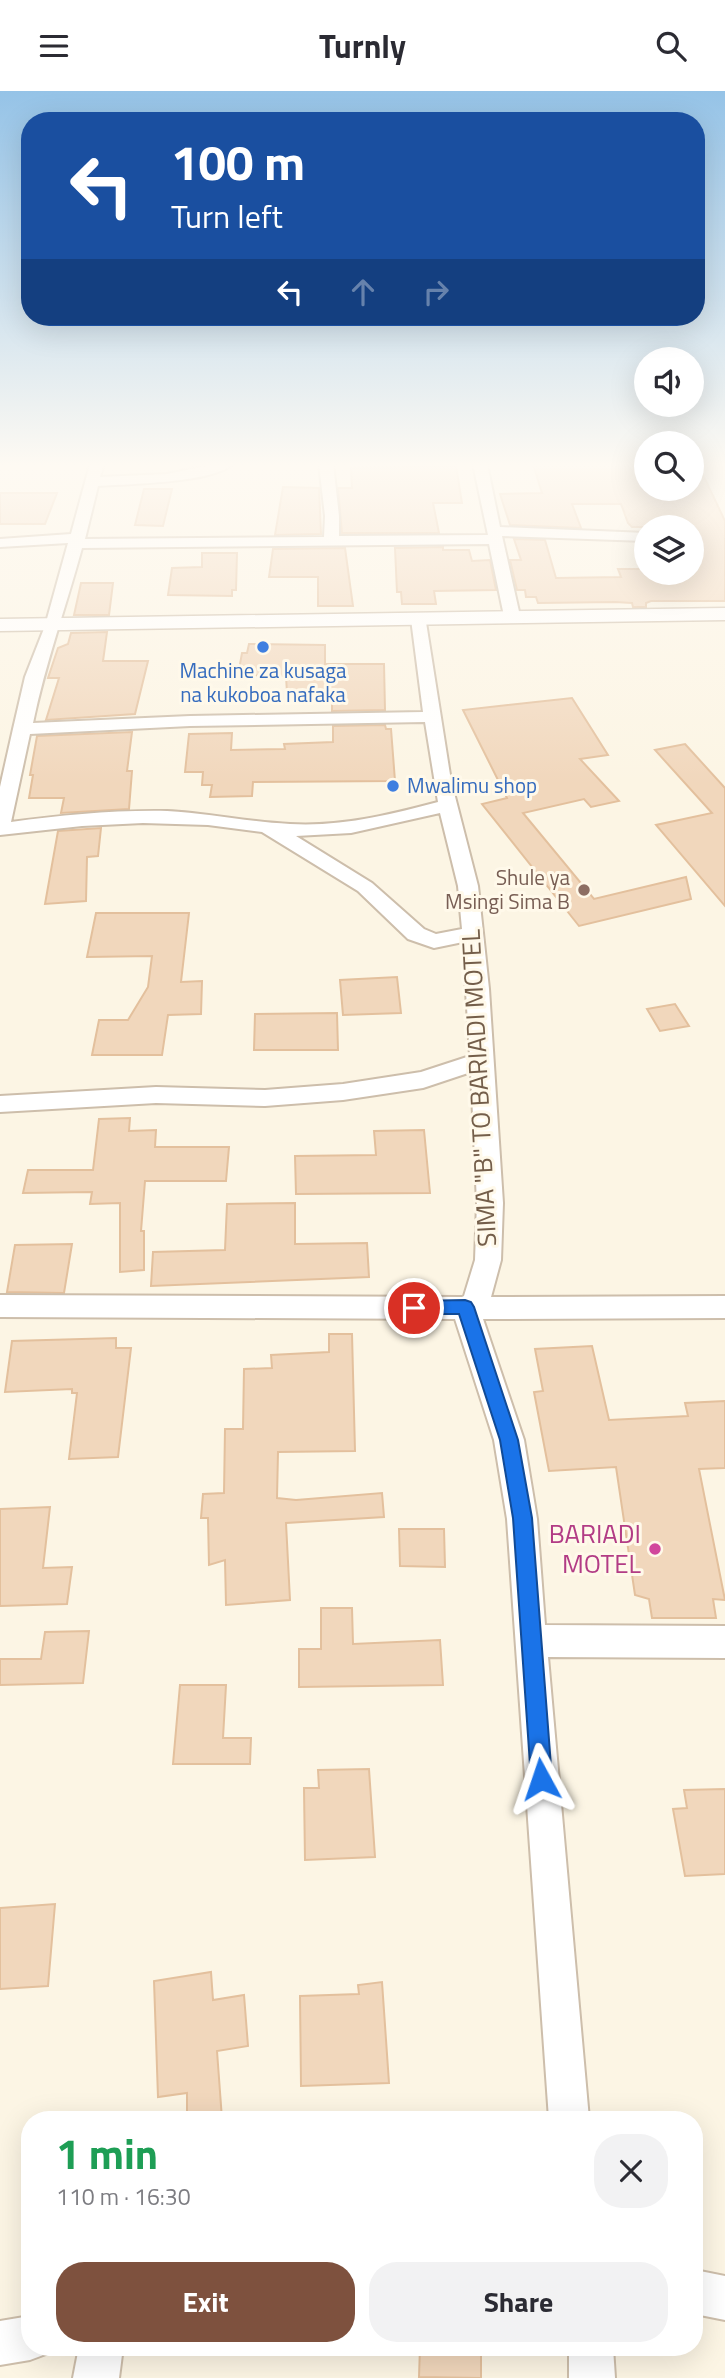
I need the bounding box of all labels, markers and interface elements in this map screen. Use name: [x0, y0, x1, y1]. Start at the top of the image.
text: Turnly: [319, 22, 406, 70]
icon: menu: [35, 27, 73, 65]
icon: search: [652, 27, 690, 65]
text: 100 m: [171, 124, 305, 199]
icon: left: [56, 140, 147, 231]
text: Turn left: [171, 192, 283, 240]
icon: left: [271, 273, 309, 311]
icon: ahead: [344, 273, 382, 311]
icon: right: [417, 273, 455, 311]
map controls: [634, 347, 704, 585]
button: sound: [634, 347, 704, 417]
button: search: [634, 431, 704, 501]
button: layers: [634, 515, 704, 585]
marker: Machine za kusaga na kukoboa nafaka: [255, 639, 271, 655]
place label: Machine za kusaga na kukoboa nafaka: [179, 654, 347, 710]
place label: Mwalimu shop: [407, 769, 537, 801]
marker: Mwalimu shop: [385, 778, 401, 794]
place label: Shule ya Msingi Sima B: [445, 861, 570, 917]
marker: Shule ya Msingi Sima B: [576, 882, 592, 898]
street label: SIMA "B" TO BARIADI MOTEL: [451, 928, 506, 1248]
pin: [384, 1278, 444, 1338]
icon: arrive: [395, 1289, 433, 1327]
place label: BARIADI MOTEL: [549, 1514, 642, 1583]
marker: BARIADI MOTEL: [647, 1541, 663, 1557]
position arrow: [504, 1742, 578, 1816]
text: 1 min: [56, 2121, 158, 2185]
button: close: [594, 2134, 668, 2208]
text: 110 m · 16:30: [56, 2179, 191, 2214]
button: Exit: [56, 2262, 355, 2342]
button: Share: [369, 2262, 668, 2342]

